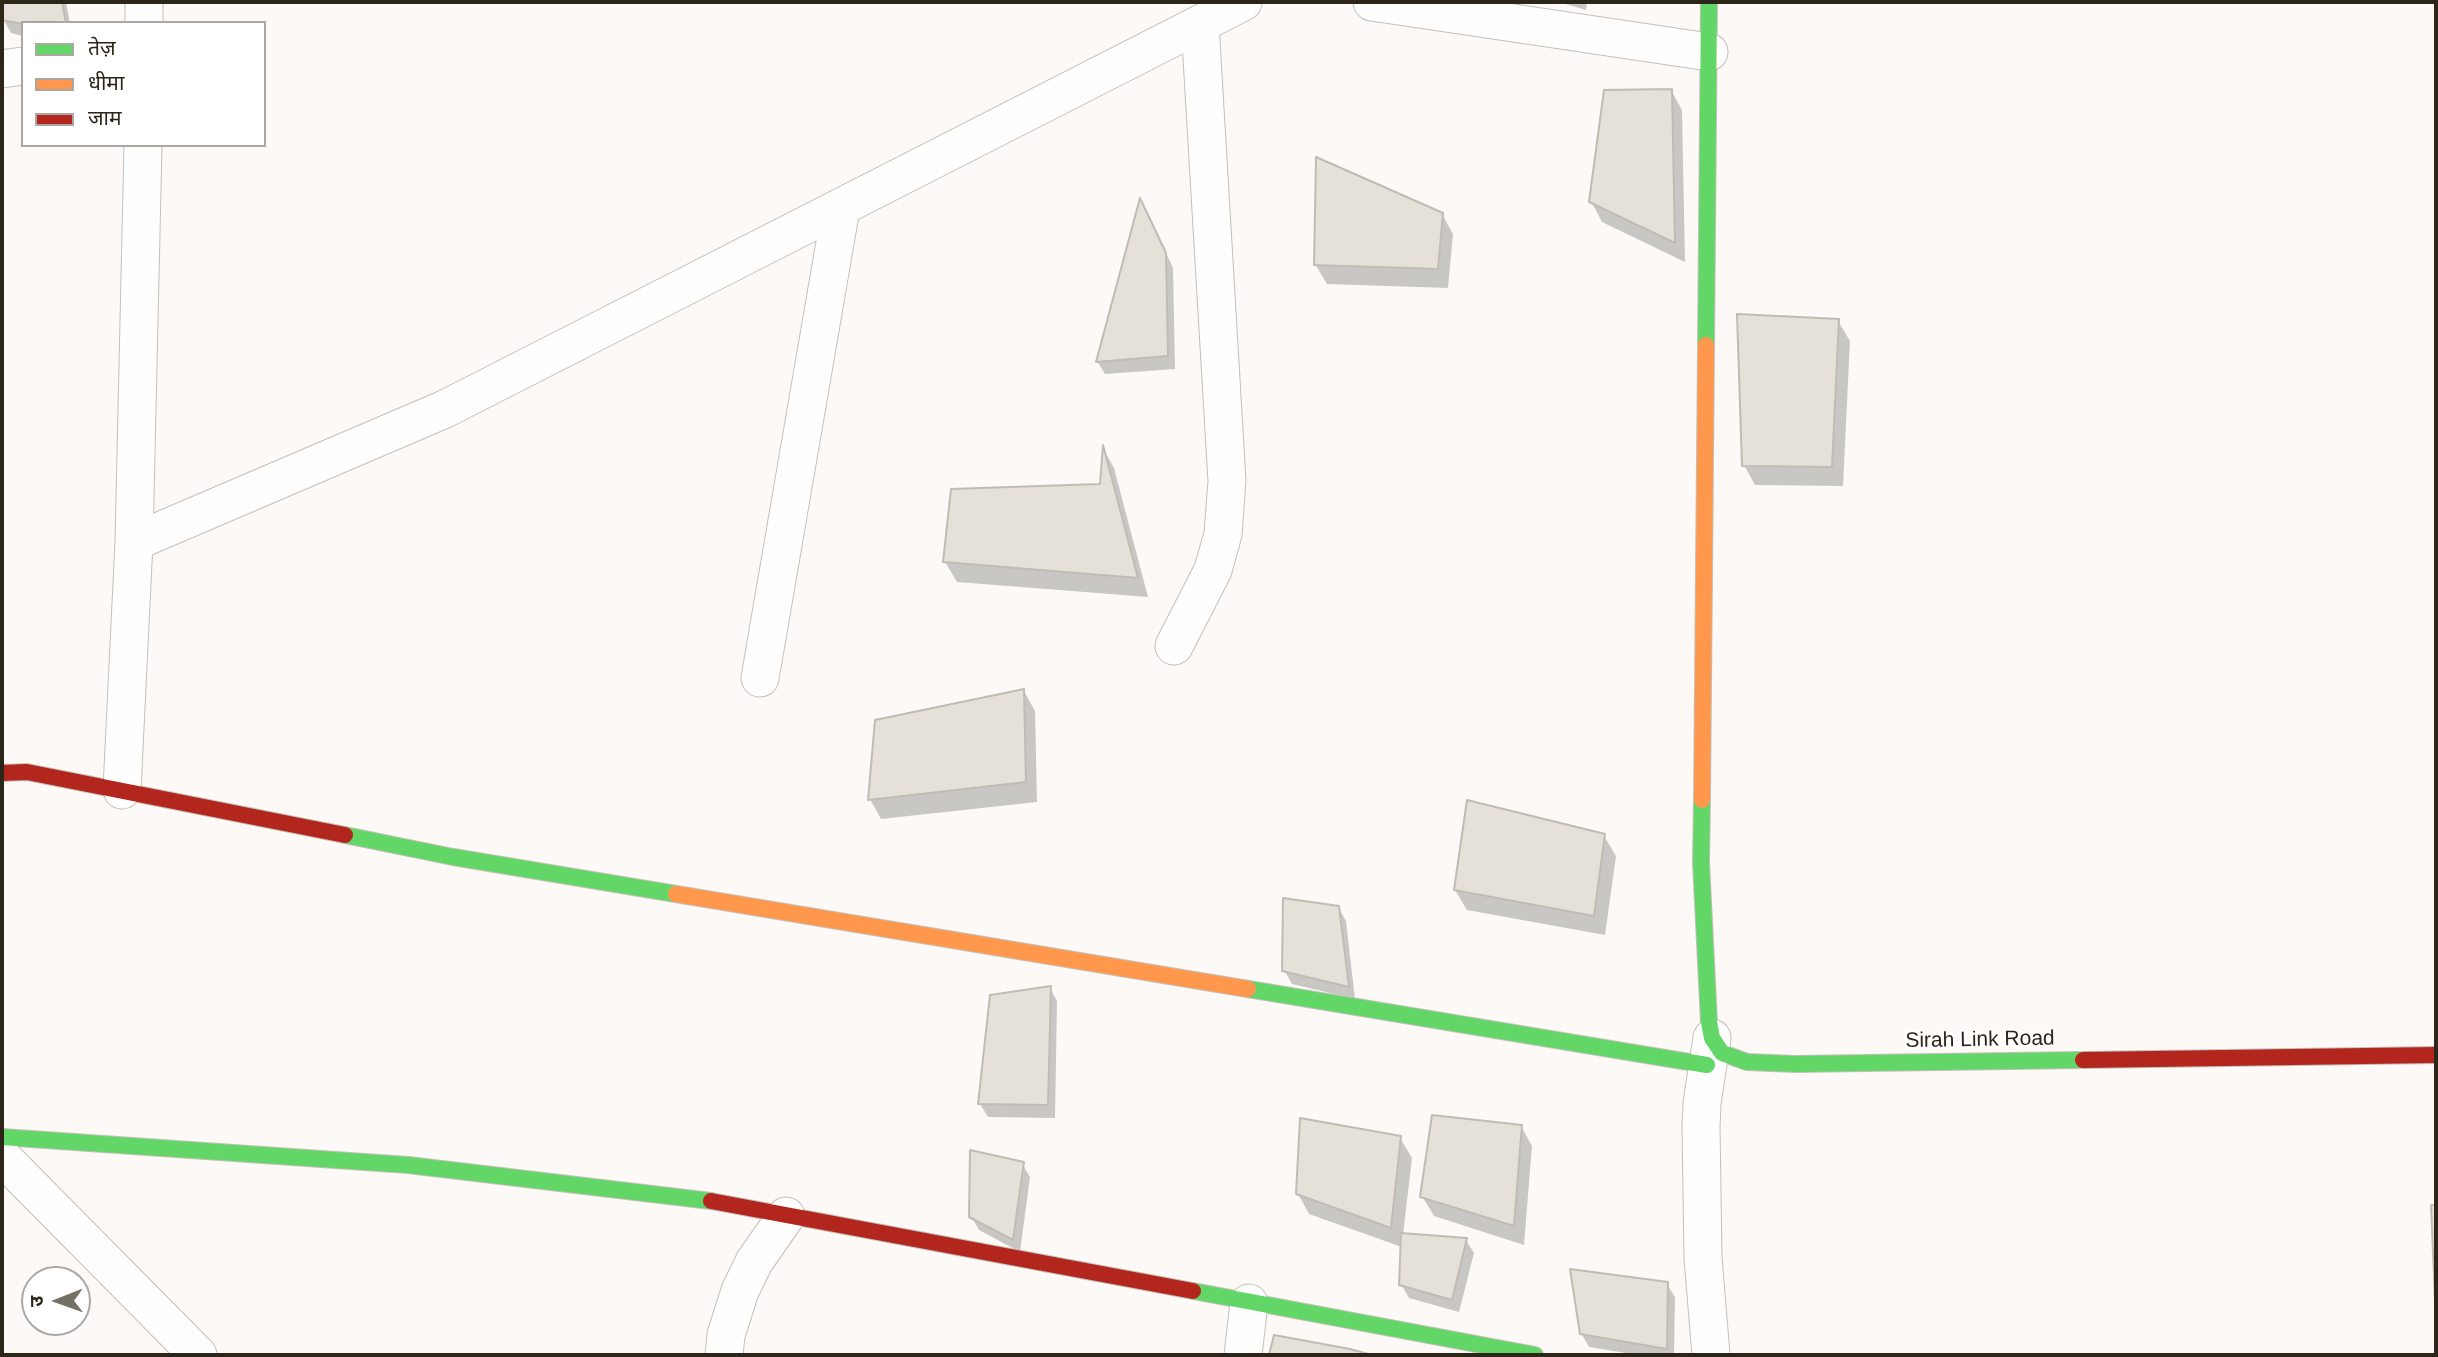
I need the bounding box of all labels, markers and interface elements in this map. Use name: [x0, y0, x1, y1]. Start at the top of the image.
legend: [21, 21, 266, 147]
text: तेज़: [88, 36, 116, 59]
text: धीमा: [88, 71, 124, 94]
text: जाम: [88, 106, 122, 129]
street label: Sirah Link Road: [1905, 1026, 2055, 1054]
north arrow: [21, 1266, 91, 1336]
text: उ: [26, 1296, 47, 1307]

